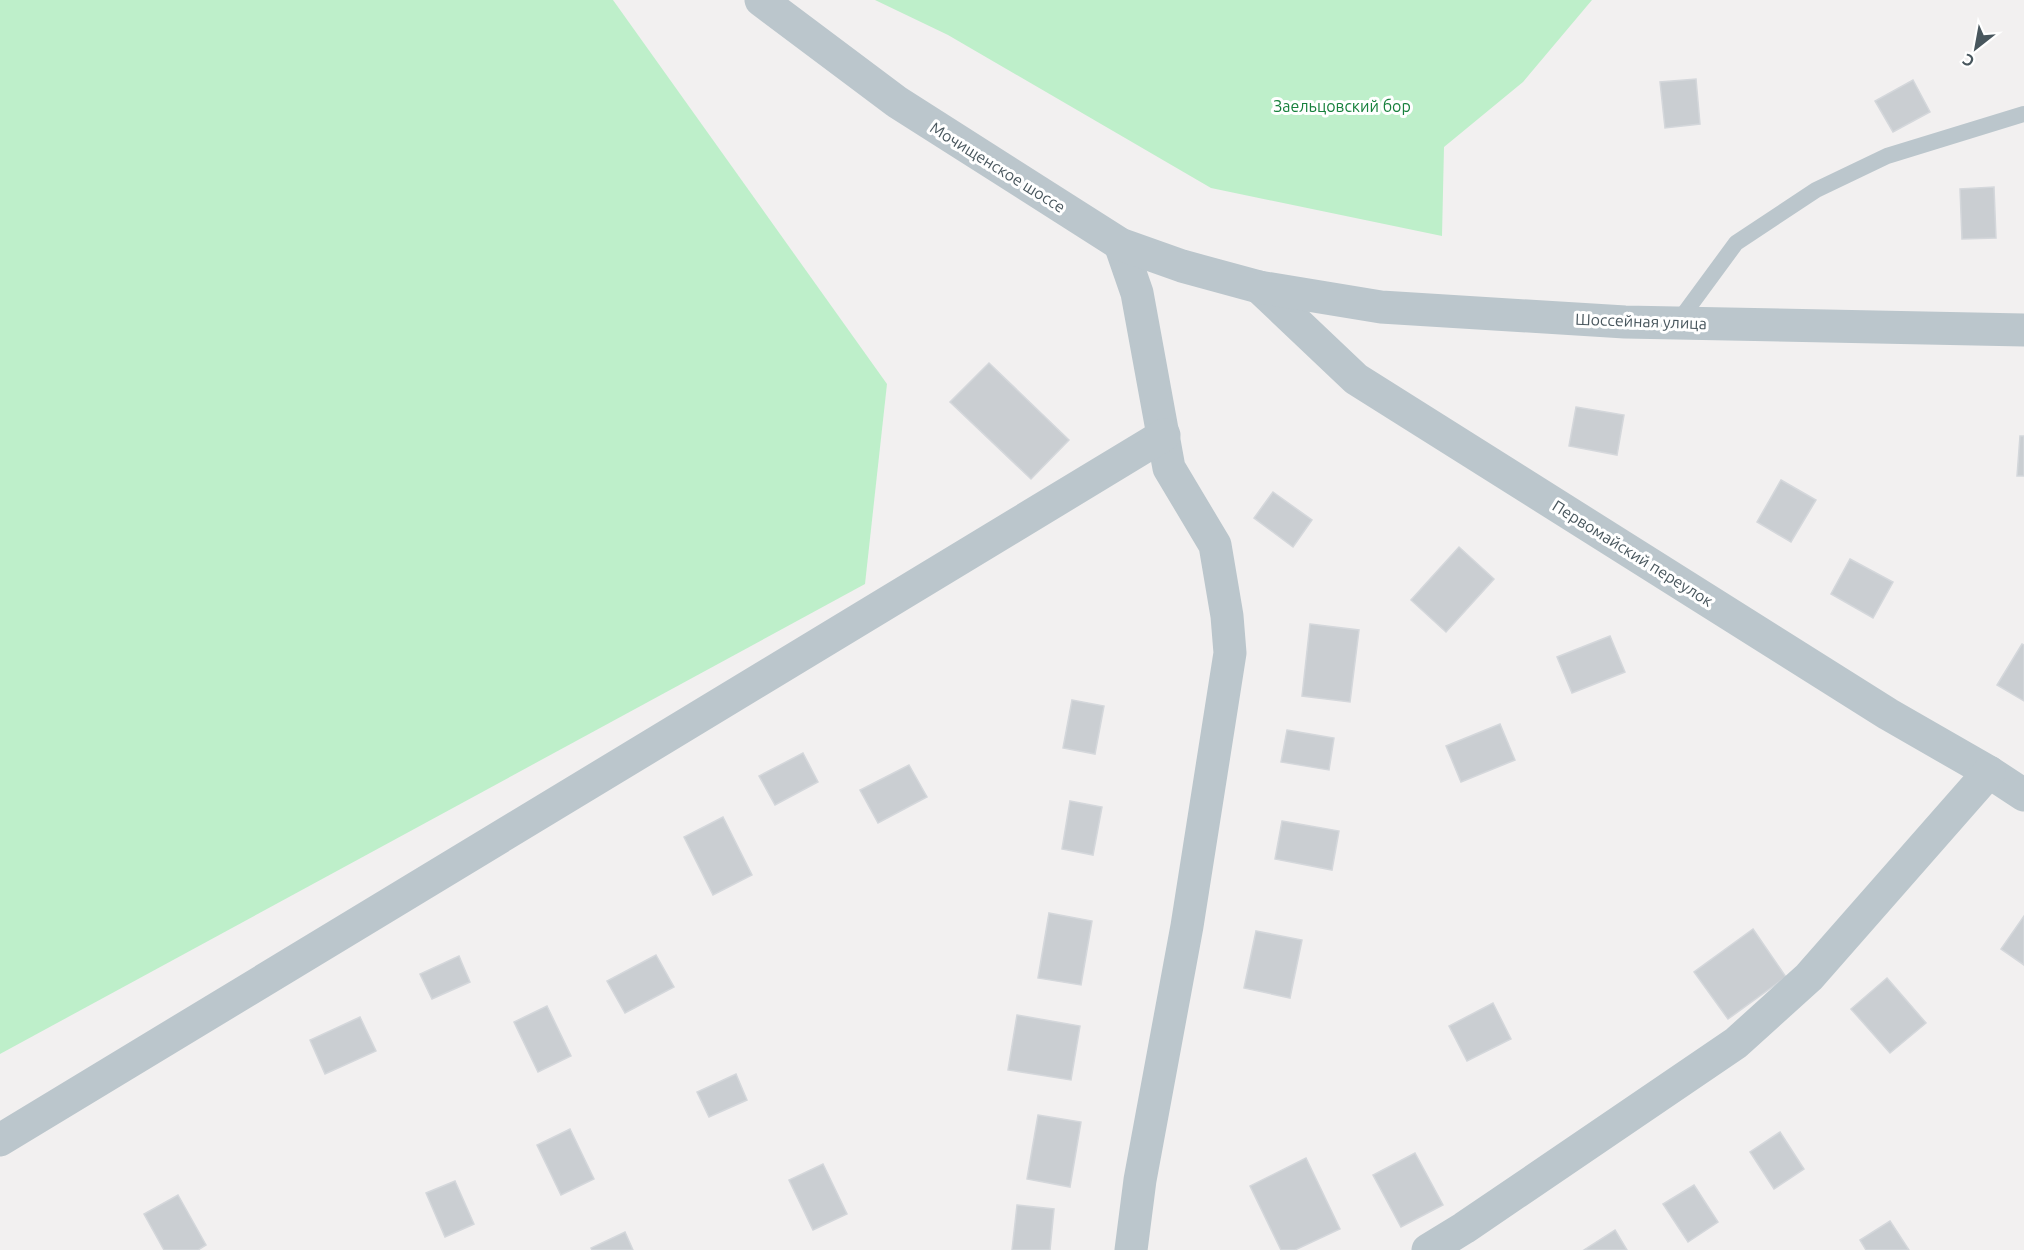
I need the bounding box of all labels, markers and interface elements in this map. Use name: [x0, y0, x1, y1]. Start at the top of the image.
north arrow: [1946, 18, 2006, 78]
text: С: [1959, 51, 1977, 71]
park label: Заельцовский бор: [1273, 97, 1411, 115]
street label: Мочищенское шоссе: [927, 118, 1069, 216]
street label: Шоссейная улица: [1575, 310, 1707, 332]
street label: Первомайский переулок: [1550, 496, 1716, 610]

